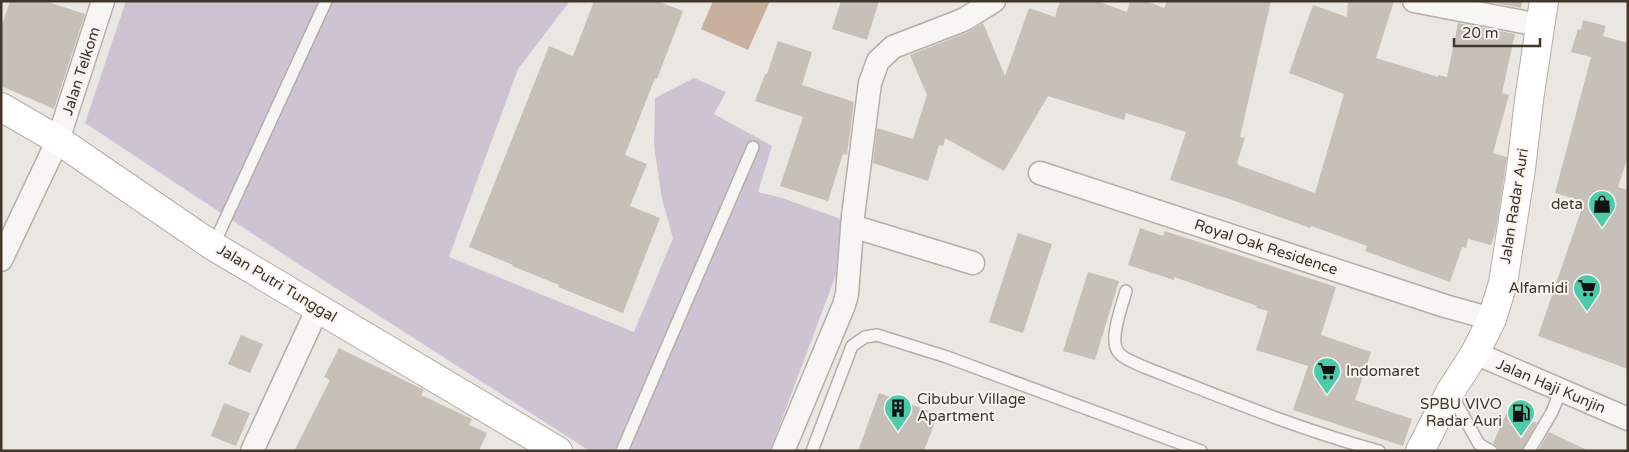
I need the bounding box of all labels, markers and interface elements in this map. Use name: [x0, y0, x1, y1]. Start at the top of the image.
scale bar: [1454, 15, 1540, 47]
street label: Jalan Telkom: [58, 24, 104, 118]
text: 20 m: [1462, 24, 1499, 42]
street label: Jalan Radar Auri: [1496, 147, 1532, 265]
shop icon: deta: [1587, 189, 1617, 228]
place label: deta: [1551, 195, 1583, 213]
street label: Royal Oak Residence: [1192, 215, 1340, 279]
street label: Jalan Putri Tunggal: [214, 240, 340, 326]
supermarket icon: Alfamidi: [1572, 273, 1602, 312]
place label: Alfamidi: [1509, 279, 1568, 297]
street label: Jalan Haji Kunjin: [1494, 355, 1608, 417]
supermarket icon: Indomaret: [1312, 356, 1342, 395]
place label: Indomaret: [1346, 362, 1420, 380]
place label: Cibubur Village Apartment: [917, 390, 1026, 425]
building icon: Cibubur Village Apartment: [883, 393, 913, 432]
place label: SPBU VIVO Radar Auri: [1420, 395, 1502, 430]
fuel station icon: SPBU VIVO Radar Auri: [1506, 398, 1536, 437]

